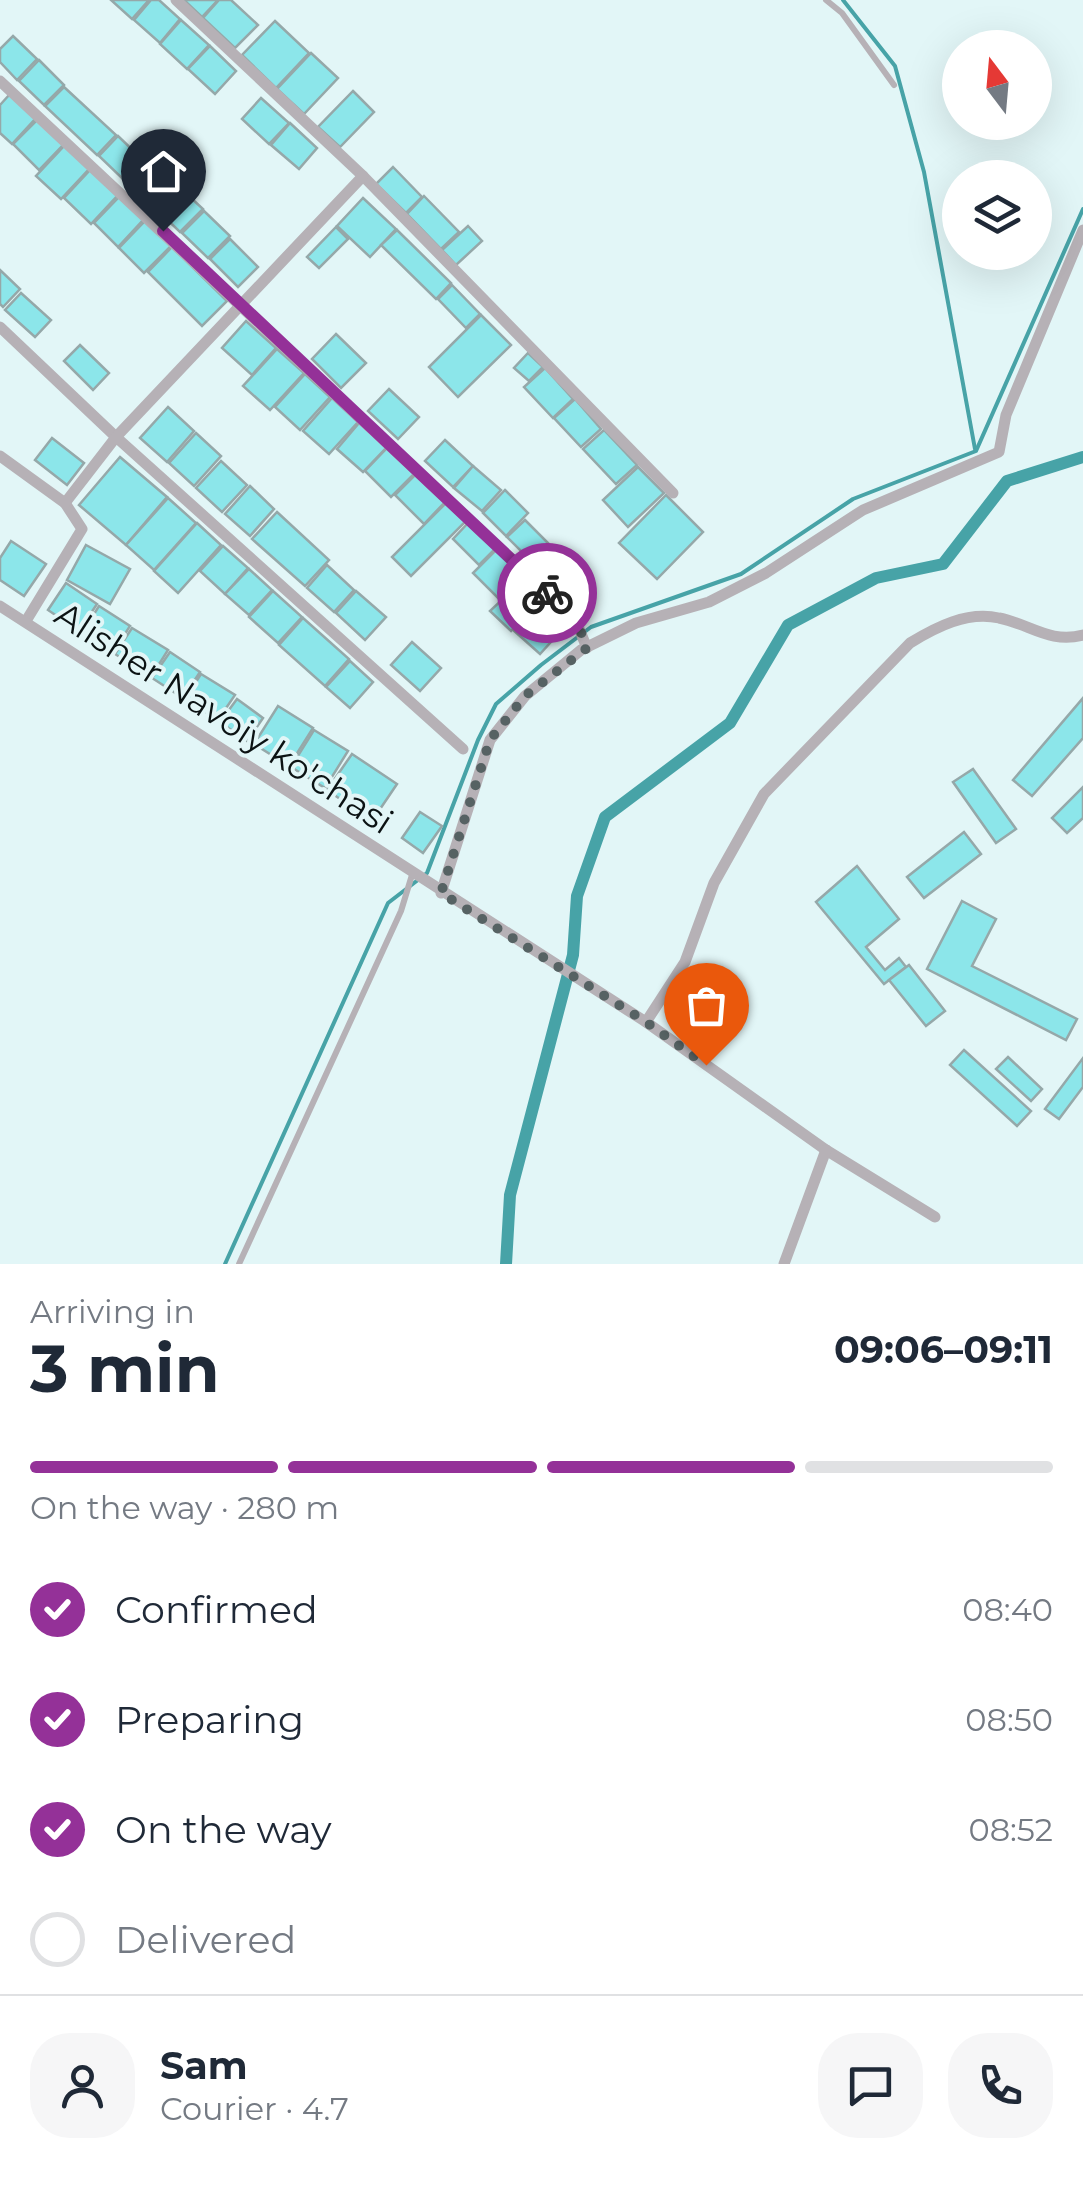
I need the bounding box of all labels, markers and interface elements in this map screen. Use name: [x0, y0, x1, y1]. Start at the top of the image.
north arrow: [942, 30, 1052, 140]
map controls: [942, 30, 1052, 270]
pin: [121, 129, 206, 232]
icon: home: [136, 144, 191, 199]
button: layers: [942, 160, 1052, 270]
courier: [497, 543, 597, 643]
icon: bike: [520, 566, 575, 621]
street label: Alisher Navoiy ko'chasi: [47, 592, 401, 843]
pin: [664, 963, 749, 1066]
icon: bag: [679, 978, 734, 1033]
text: Arriving in: [30, 1292, 195, 1331]
text: 09:06–09:11: [834, 1326, 1053, 1373]
text: 3 min: [30, 1329, 220, 1408]
text: On the way · 280 m: [30, 1488, 339, 1527]
icon: check: [30, 1582, 85, 1637]
text: Confirmed: [115, 1586, 318, 1633]
text: 08:40: [962, 1590, 1053, 1629]
icon: check: [30, 1692, 85, 1747]
text: Preparing: [115, 1696, 304, 1743]
text: 08:50: [965, 1700, 1053, 1739]
icon: check: [30, 1802, 85, 1857]
text: On the way: [115, 1806, 332, 1853]
text: 08:52: [968, 1810, 1053, 1849]
text: Delivered: [115, 1916, 296, 1963]
button: person: [30, 2033, 135, 2138]
button: chat: [818, 2033, 923, 2138]
button: phone: [948, 2033, 1053, 2138]
text: Sam: [160, 2042, 248, 2089]
text: Courier · 4.7: [160, 2089, 349, 2128]

